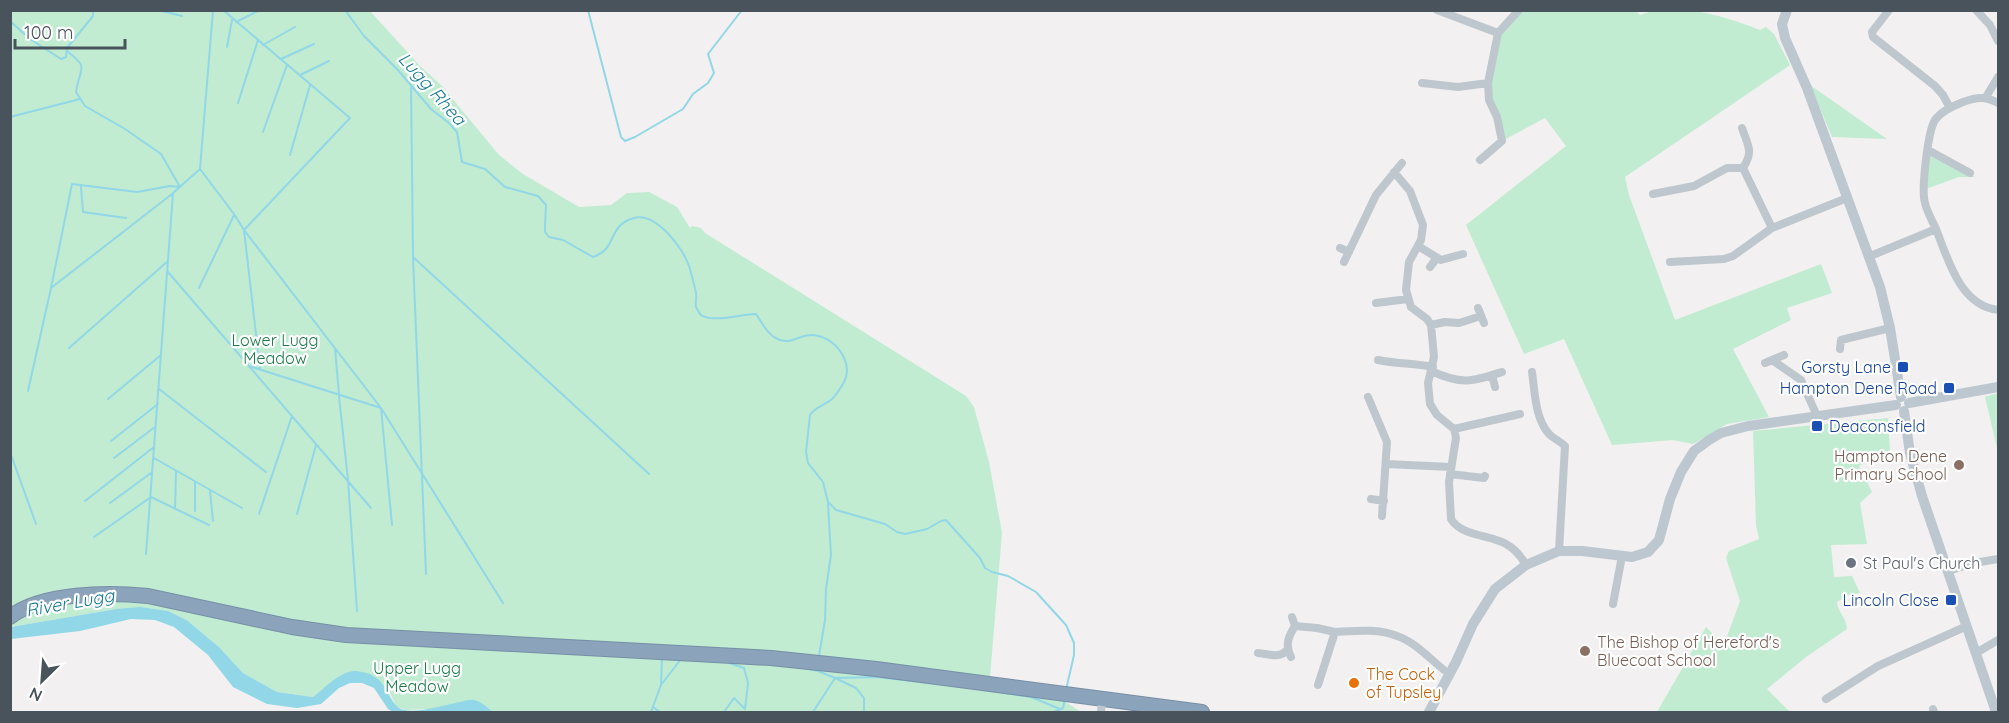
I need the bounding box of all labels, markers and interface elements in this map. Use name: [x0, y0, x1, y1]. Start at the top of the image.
scale bar: [15, 12, 124, 50]
text: 100 m: [24, 21, 73, 44]
water label: Lugg Rhea: [394, 47, 472, 131]
park label: Lower Lugg Meadow: [231, 330, 319, 368]
place label: Gorsty Lane: [1801, 357, 1891, 377]
marker: Gorsty Lane: [1896, 360, 1910, 374]
place label: Hampton Dene Road: [1780, 378, 1937, 398]
marker: Hampton Dene Road: [1942, 381, 1956, 395]
place label: Deaconsfield: [1829, 416, 1926, 436]
marker: Deaconsfield: [1810, 419, 1824, 433]
place label: Hampton Dene Primary School: [1834, 446, 1947, 484]
marker: Hampton Dene Primary School: [1952, 458, 1966, 472]
place label: St Paul's Church: [1863, 553, 1980, 573]
marker: St Paul's Church: [1844, 556, 1858, 570]
water label: River Lugg: [24, 583, 118, 622]
place label: Lincoln Close: [1842, 590, 1939, 610]
marker: Lincoln Close: [1944, 593, 1958, 607]
place label: The Bishop of Hereford's Bluecoat School: [1597, 632, 1779, 670]
marker: The Bishop of Hereford's Bluecoat School: [1578, 644, 1592, 658]
north arrow: [12, 651, 72, 711]
park label: Upper Lugg Meadow: [373, 658, 461, 696]
place label: The Cock of Tupsley: [1366, 664, 1441, 702]
marker: The Cock of Tupsley: [1347, 676, 1361, 690]
text: N: [26, 683, 45, 706]

